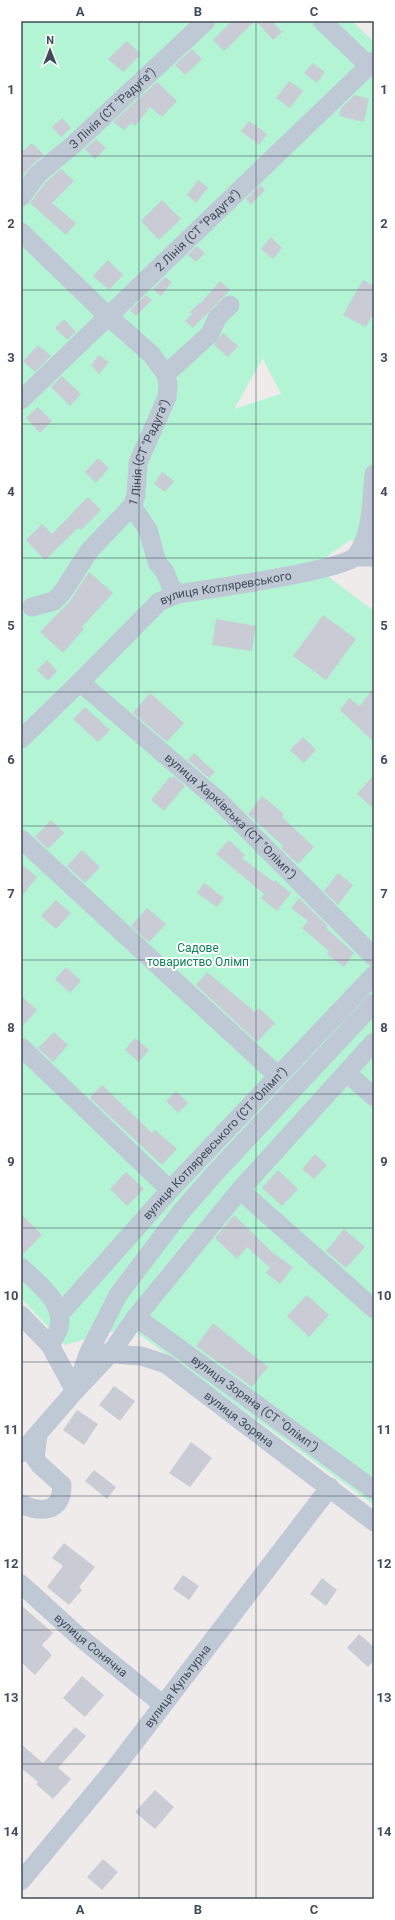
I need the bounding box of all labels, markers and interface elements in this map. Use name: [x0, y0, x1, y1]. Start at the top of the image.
text: A: [76, 4, 85, 19]
text: B: [194, 4, 202, 19]
text: C: [310, 4, 319, 19]
north arrow: [30, 30, 70, 70]
text: N: [46, 34, 54, 47]
street label: З Лінія (СТ "Радуга"): [66, 65, 158, 152]
text: 1: [7, 82, 15, 97]
text: 1: [380, 82, 388, 97]
street label: 2 Лінія (СТ "Радуга"): [152, 186, 243, 274]
text: 2: [7, 216, 15, 231]
text: 2: [380, 216, 388, 231]
text: 3: [7, 350, 15, 365]
text: 3: [380, 350, 388, 365]
street label: 1 Лінія (СТ "Радуга"): [126, 397, 172, 508]
text: 4: [7, 484, 15, 499]
text: 4: [380, 484, 388, 499]
street label: вулиця Котляревського: [158, 568, 293, 608]
text: 5: [7, 618, 15, 633]
text: 5: [380, 618, 388, 633]
street label: вулиця Харківська (СТ "Олімп"): [162, 751, 300, 882]
text: 6: [7, 752, 15, 767]
text: 6: [380, 752, 388, 767]
text: 7: [7, 886, 15, 901]
text: 7: [380, 886, 388, 901]
park label: Садове товариство Олімп: [147, 941, 249, 969]
text: 8: [7, 1020, 15, 1035]
text: 8: [380, 1020, 388, 1035]
street label: вулиця Котляревського (СТ "Олімп"): [140, 1064, 290, 1223]
text: 9: [7, 1154, 15, 1169]
text: 9: [380, 1154, 388, 1169]
text: 10: [4, 1288, 18, 1303]
text: 10: [377, 1288, 391, 1303]
street label: вулиця Зоряна (СТ "Олімп"): [188, 1353, 322, 1455]
street label: вулиця Зоряна: [201, 1388, 277, 1450]
text: 11: [4, 1422, 18, 1437]
text: 11: [377, 1422, 391, 1437]
text: 12: [4, 1556, 18, 1571]
text: 12: [377, 1556, 391, 1571]
street label: вулиця Сонячна: [51, 1611, 130, 1680]
street label: вулиця Культурна: [141, 1642, 214, 1730]
text: 13: [4, 1690, 18, 1705]
text: 13: [377, 1690, 391, 1705]
text: 14: [4, 1824, 19, 1839]
text: 14: [377, 1824, 392, 1839]
text: A: [76, 1902, 85, 1917]
text: B: [194, 1902, 202, 1917]
text: C: [310, 1902, 319, 1917]

